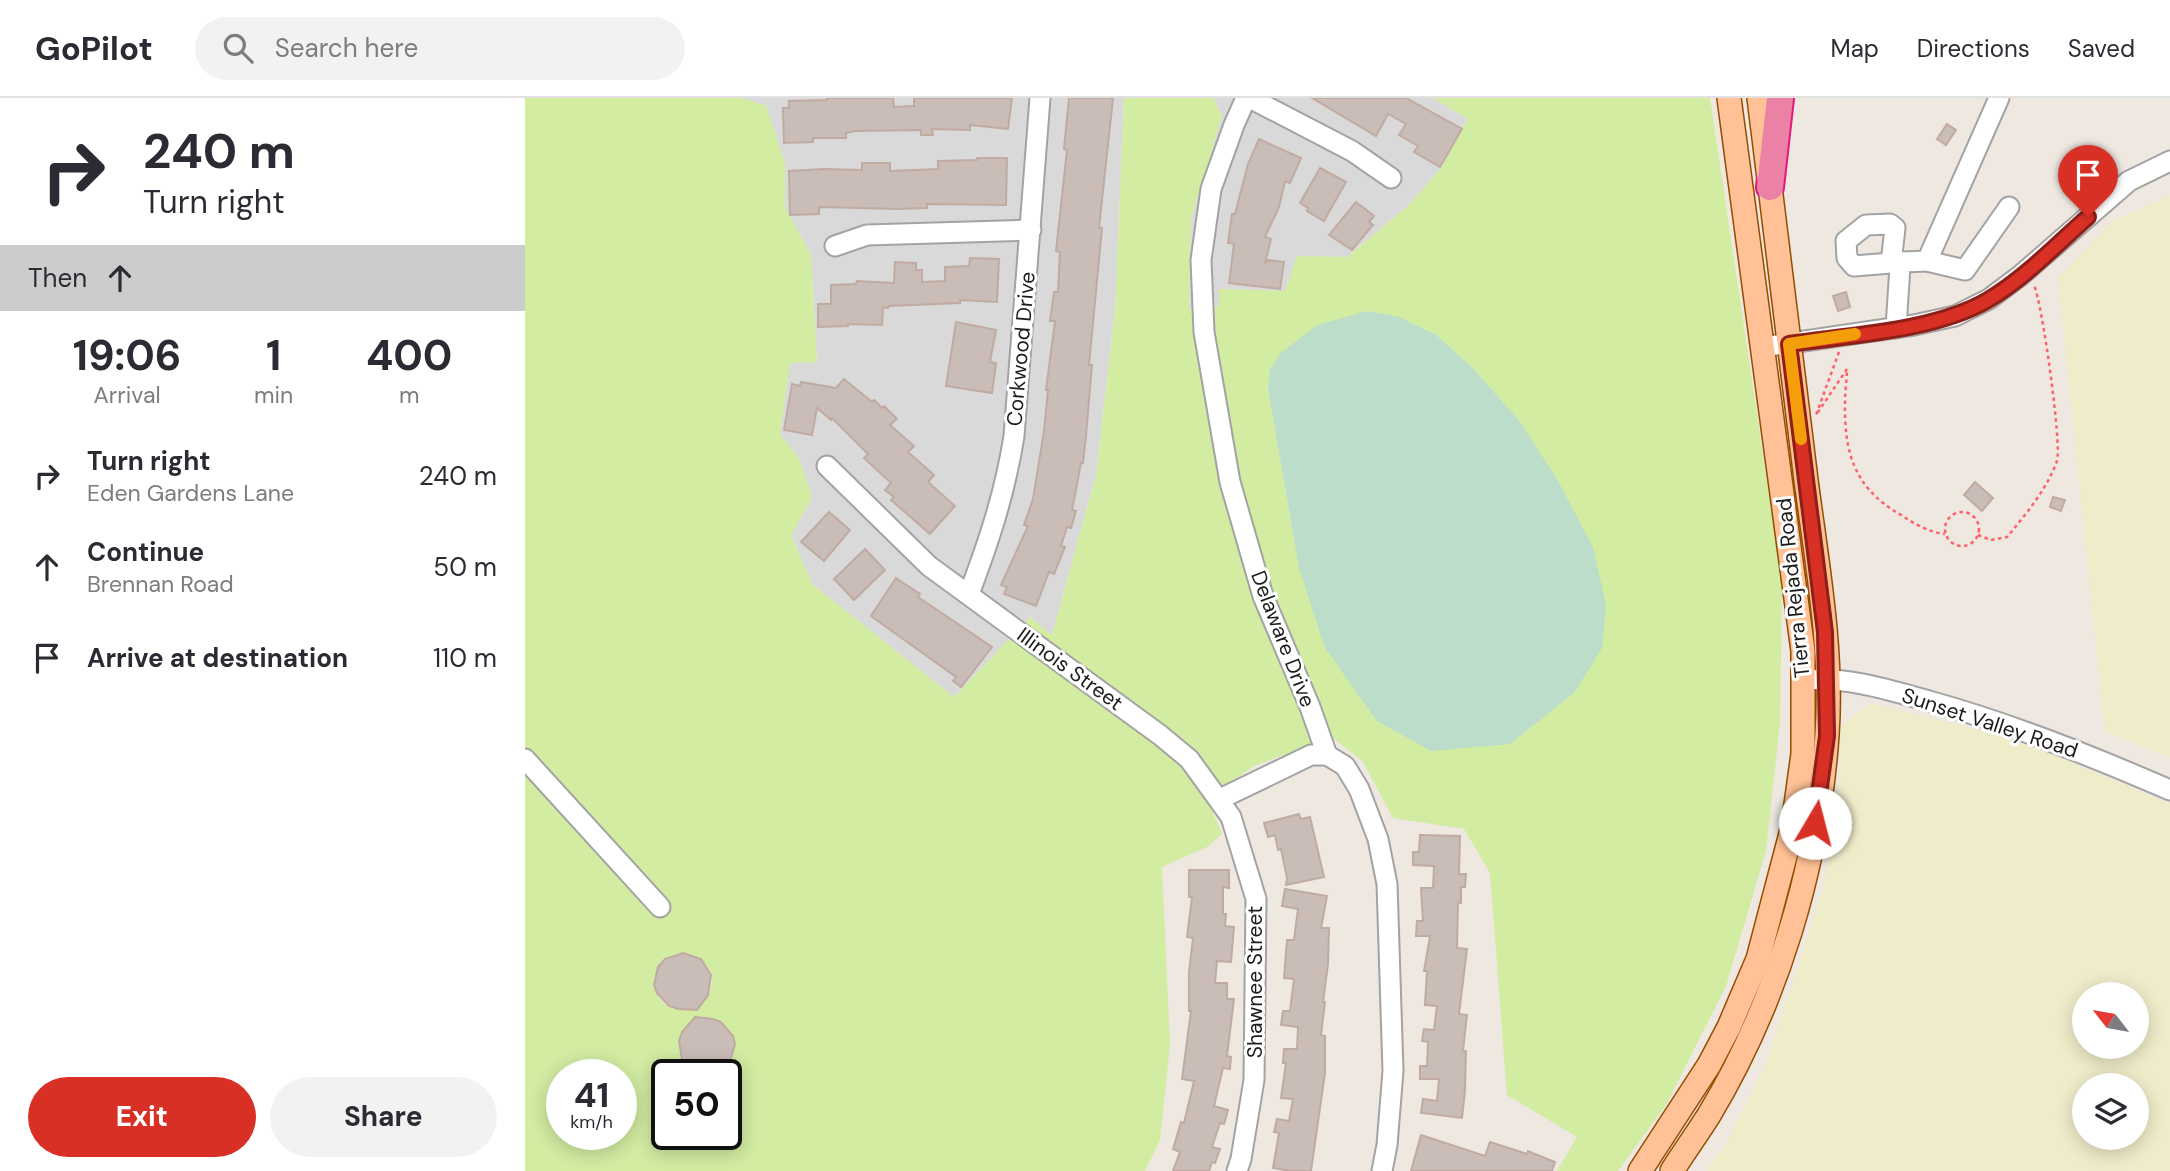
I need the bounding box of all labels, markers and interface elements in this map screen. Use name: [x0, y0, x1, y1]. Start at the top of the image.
search box: [195, 17, 685, 80]
text: GoPilot: [35, 27, 153, 70]
icon: search: [219, 29, 257, 67]
text: Search here: [275, 31, 418, 65]
text: Map: [1831, 33, 1879, 64]
text: Directions: [1917, 33, 2030, 64]
text: Saved: [2068, 33, 2135, 64]
text: 240 m: [143, 119, 295, 183]
icon: right: [28, 126, 119, 217]
pin: [2058, 145, 2118, 217]
icon: arrive: [2069, 156, 2107, 194]
text: Turn right: [143, 181, 285, 223]
icon: ahead: [101, 259, 139, 297]
text: Then: [28, 261, 87, 295]
street label: Corkwood Drive: [1000, 271, 1042, 427]
text: 19:06: [73, 328, 181, 383]
text: 1: [266, 328, 281, 383]
text: 400: [366, 328, 452, 383]
text: Arrival: [94, 380, 161, 410]
text: min: [254, 380, 293, 410]
text: m: [399, 380, 419, 410]
text: Turn right: [87, 444, 211, 478]
icon: right: [28, 457, 66, 495]
text: 240 m: [419, 459, 497, 493]
text: Eden Gardens Lane: [87, 478, 294, 508]
street label: Tierra Rejada Road: [1770, 497, 1816, 679]
text: Continue: [87, 535, 204, 569]
icon: ahead: [28, 548, 66, 586]
text: 50 m: [433, 550, 497, 584]
street label: Delaware Drive: [1244, 567, 1322, 711]
text: Brennan Road: [87, 569, 234, 599]
street label: Illinois Street: [1011, 621, 1129, 717]
icon: arrive: [28, 639, 66, 677]
text: Arrive at destination: [87, 641, 348, 675]
text: 110 m: [433, 641, 497, 675]
street label: Sunset Valley Road: [1898, 681, 2082, 765]
position arrow: [1778, 786, 1852, 860]
street label: Shawnee Street: [1241, 906, 1269, 1058]
north arrow: [2072, 982, 2149, 1059]
map controls: [2072, 982, 2149, 1150]
speed limit sign: 50: [651, 1059, 742, 1150]
text: 41: [574, 1072, 609, 1118]
button: layers: [2072, 1073, 2149, 1150]
button: Exit: [28, 1077, 256, 1157]
button: Share: [270, 1077, 497, 1157]
text: km/h: [570, 1110, 613, 1134]

